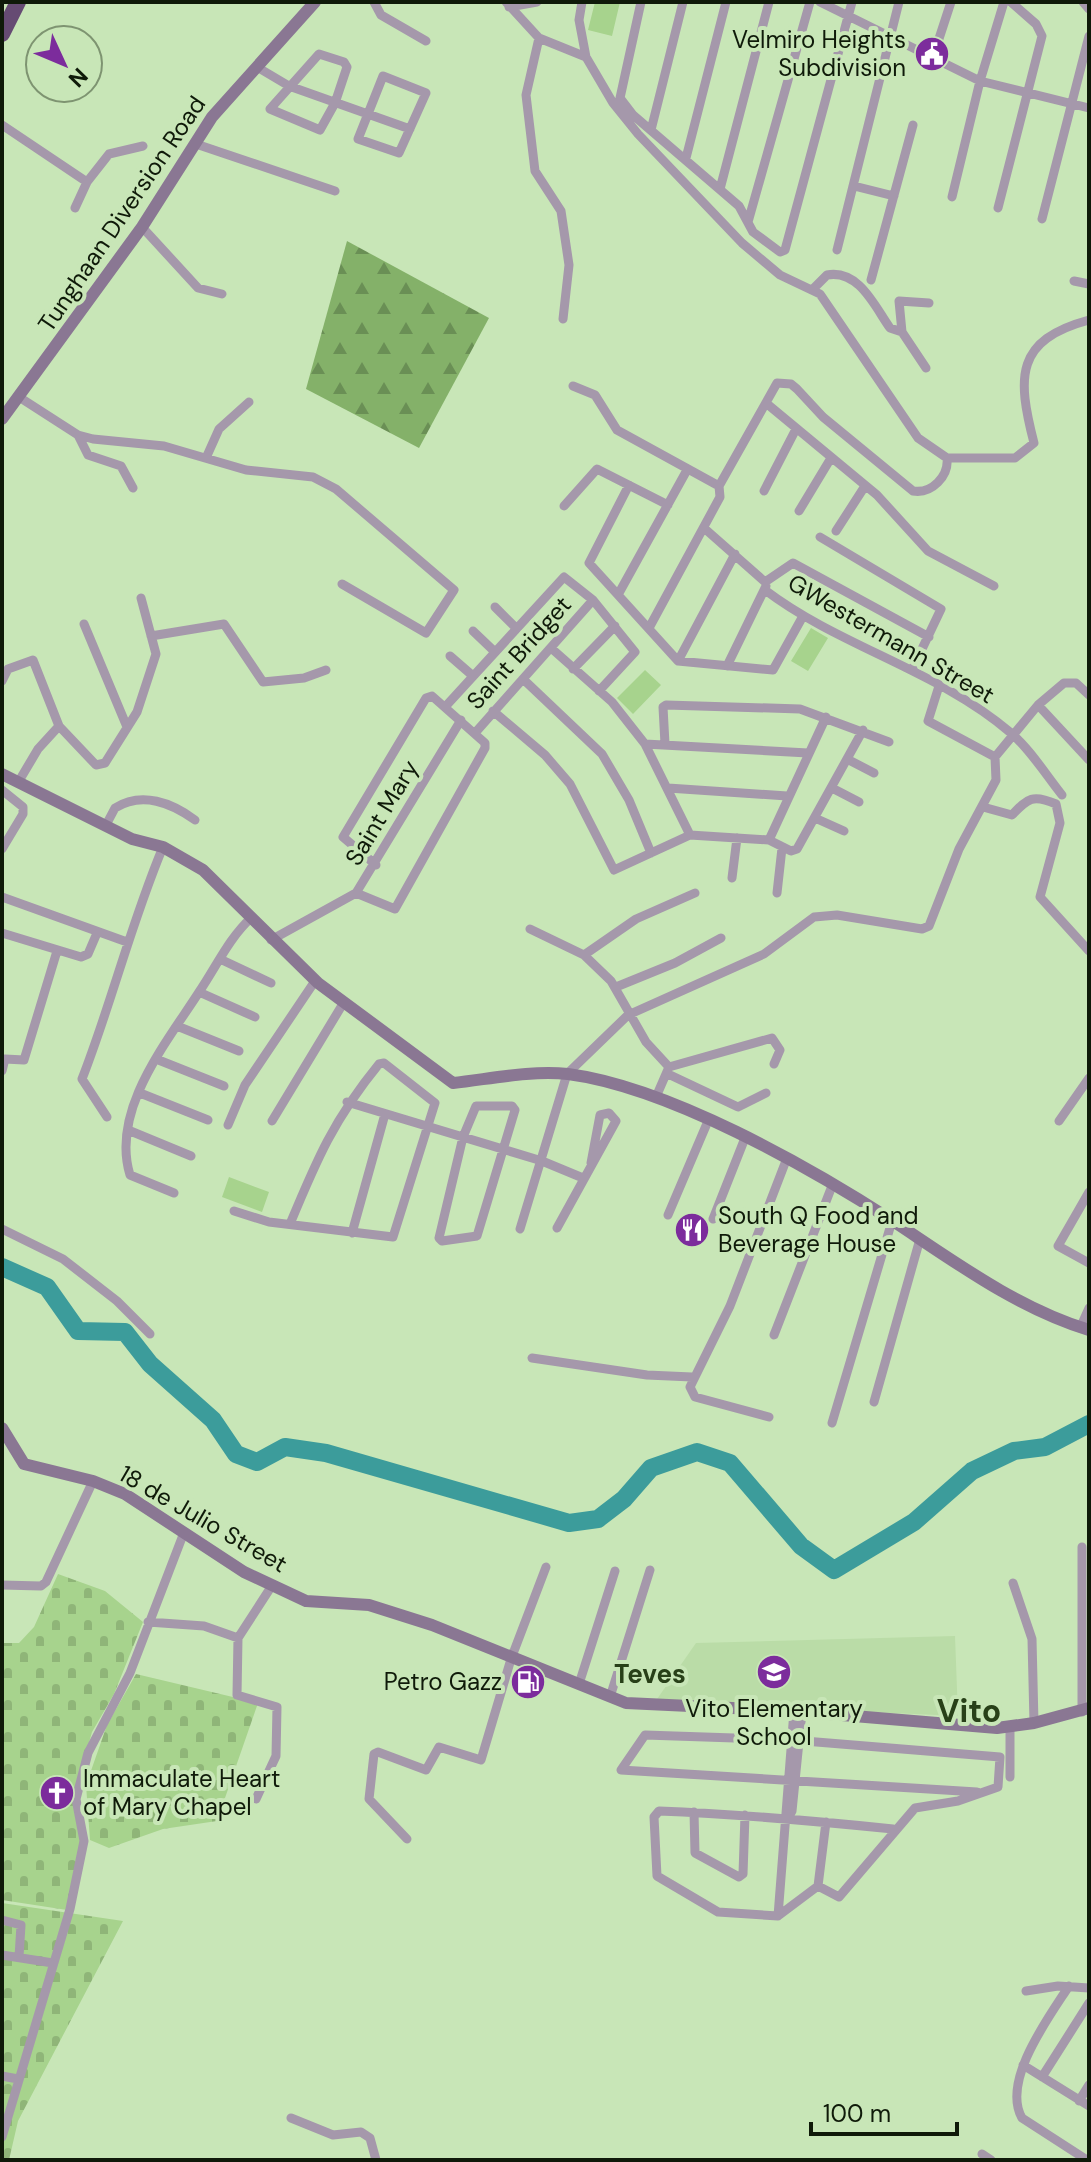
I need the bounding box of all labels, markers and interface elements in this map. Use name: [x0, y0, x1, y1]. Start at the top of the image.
north arrow: [24, 24, 104, 104]
place label: Velmiro Heights Subdivision: [732, 24, 906, 83]
public building icon: Velmiro Heights Subdivision: [913, 35, 951, 73]
text: N: [62, 62, 94, 93]
street label: Tunghaan Diversion Road: [31, 90, 212, 338]
street label: GWestermann Street: [782, 567, 1000, 710]
street label: Saint Bridget: [460, 590, 578, 716]
street label: Saint Mary: [338, 754, 425, 871]
place label: South Q Food and Beverage House: [718, 1200, 919, 1259]
restaurant icon: South Q Food and Beverage House: [673, 1211, 711, 1249]
street label: 18 de Julio Street: [114, 1458, 293, 1579]
school or university icon: Vito Elementary School: [755, 1653, 793, 1691]
district label: Teves: [614, 1657, 686, 1691]
fuel station icon: Petro Gazz: [509, 1663, 547, 1701]
place label: Petro Gazz: [384, 1666, 502, 1697]
district label: Vito: [937, 1690, 1001, 1732]
place label: Vito Elementary School: [685, 1693, 863, 1752]
place label: Immaculate Heart of Mary Chapel: [83, 1763, 280, 1822]
church icon: Immaculate Heart of Mary Chapel: [38, 1774, 76, 1812]
scale bar: [811, 2086, 957, 2136]
text: 100 m: [823, 2098, 891, 2129]

